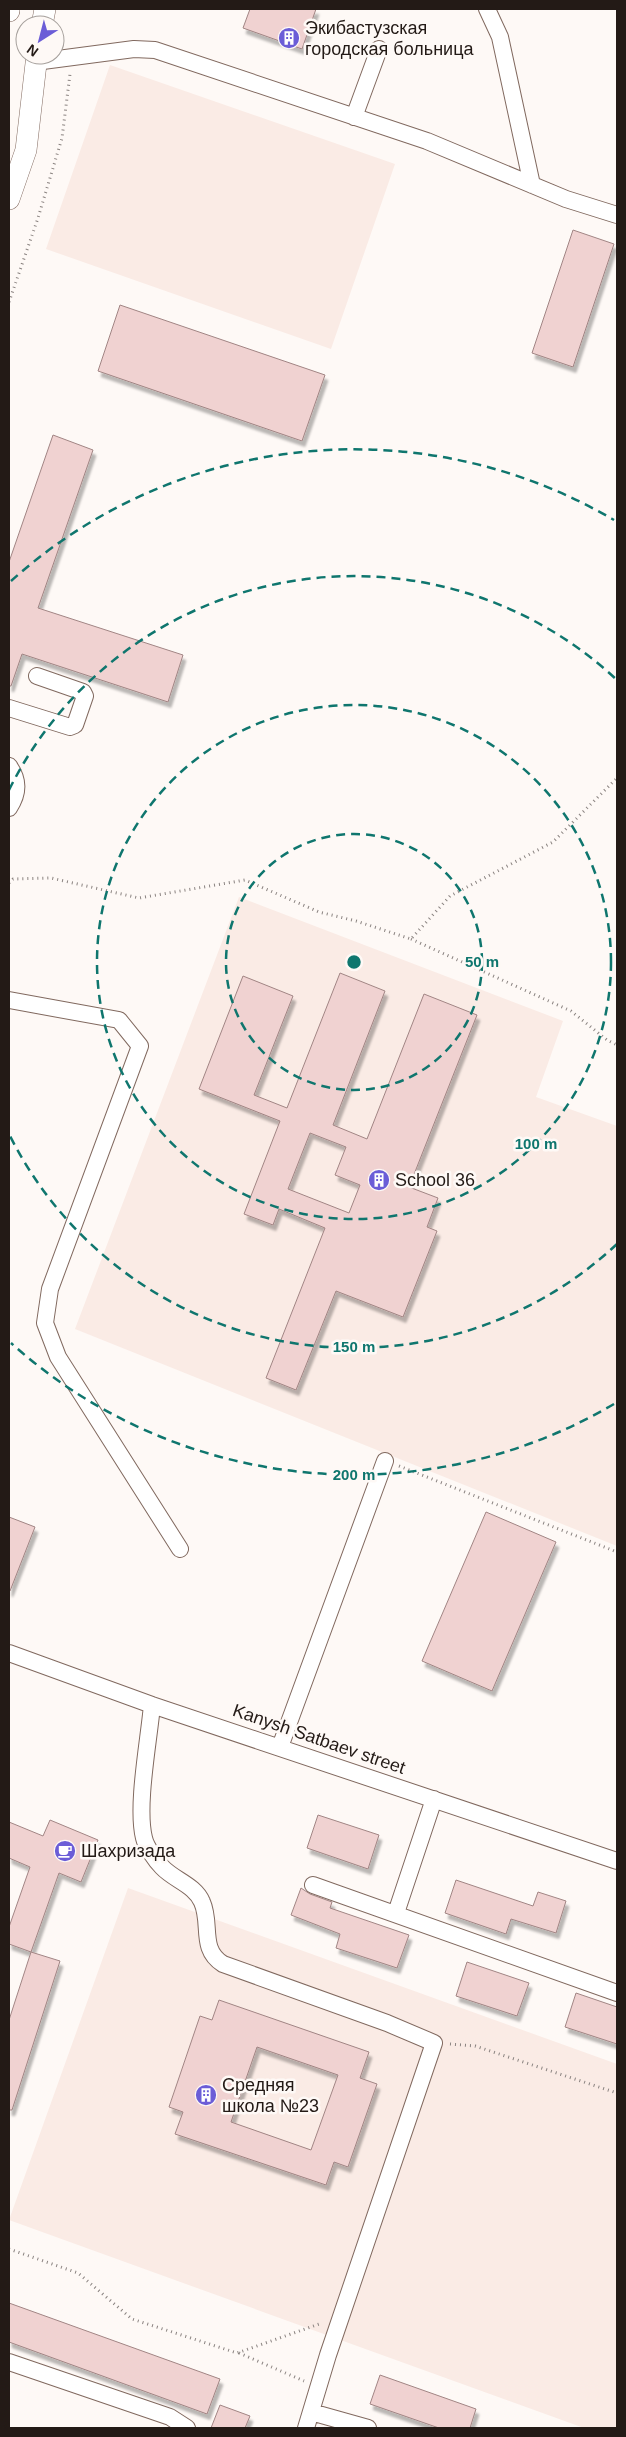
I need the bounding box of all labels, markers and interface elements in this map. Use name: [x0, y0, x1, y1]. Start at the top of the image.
north arrow: [15, 15, 65, 65]
place label: Экибастузская городская больница: [305, 18, 474, 59]
building icon: Экибастузская городская больница: [277, 26, 301, 50]
text: N: [24, 41, 41, 60]
centre of rings: [345, 953, 363, 971]
text: 50 m: [465, 953, 499, 970]
text: 100 m: [515, 1135, 557, 1152]
building icon: School 36: [367, 1168, 391, 1192]
place label: School 36: [395, 1170, 475, 1190]
text: 150 m: [333, 1338, 375, 1355]
text: 200 m: [333, 1466, 375, 1483]
street label: Kanysh Satbaev street: [230, 1700, 408, 1778]
cafe icon: Шахризада: [53, 1839, 77, 1863]
place label: Шахризада: [81, 1841, 176, 1861]
place label: Средняя школа №23: [222, 2075, 319, 2116]
building icon: Средняя школа №23: [194, 2083, 218, 2107]

